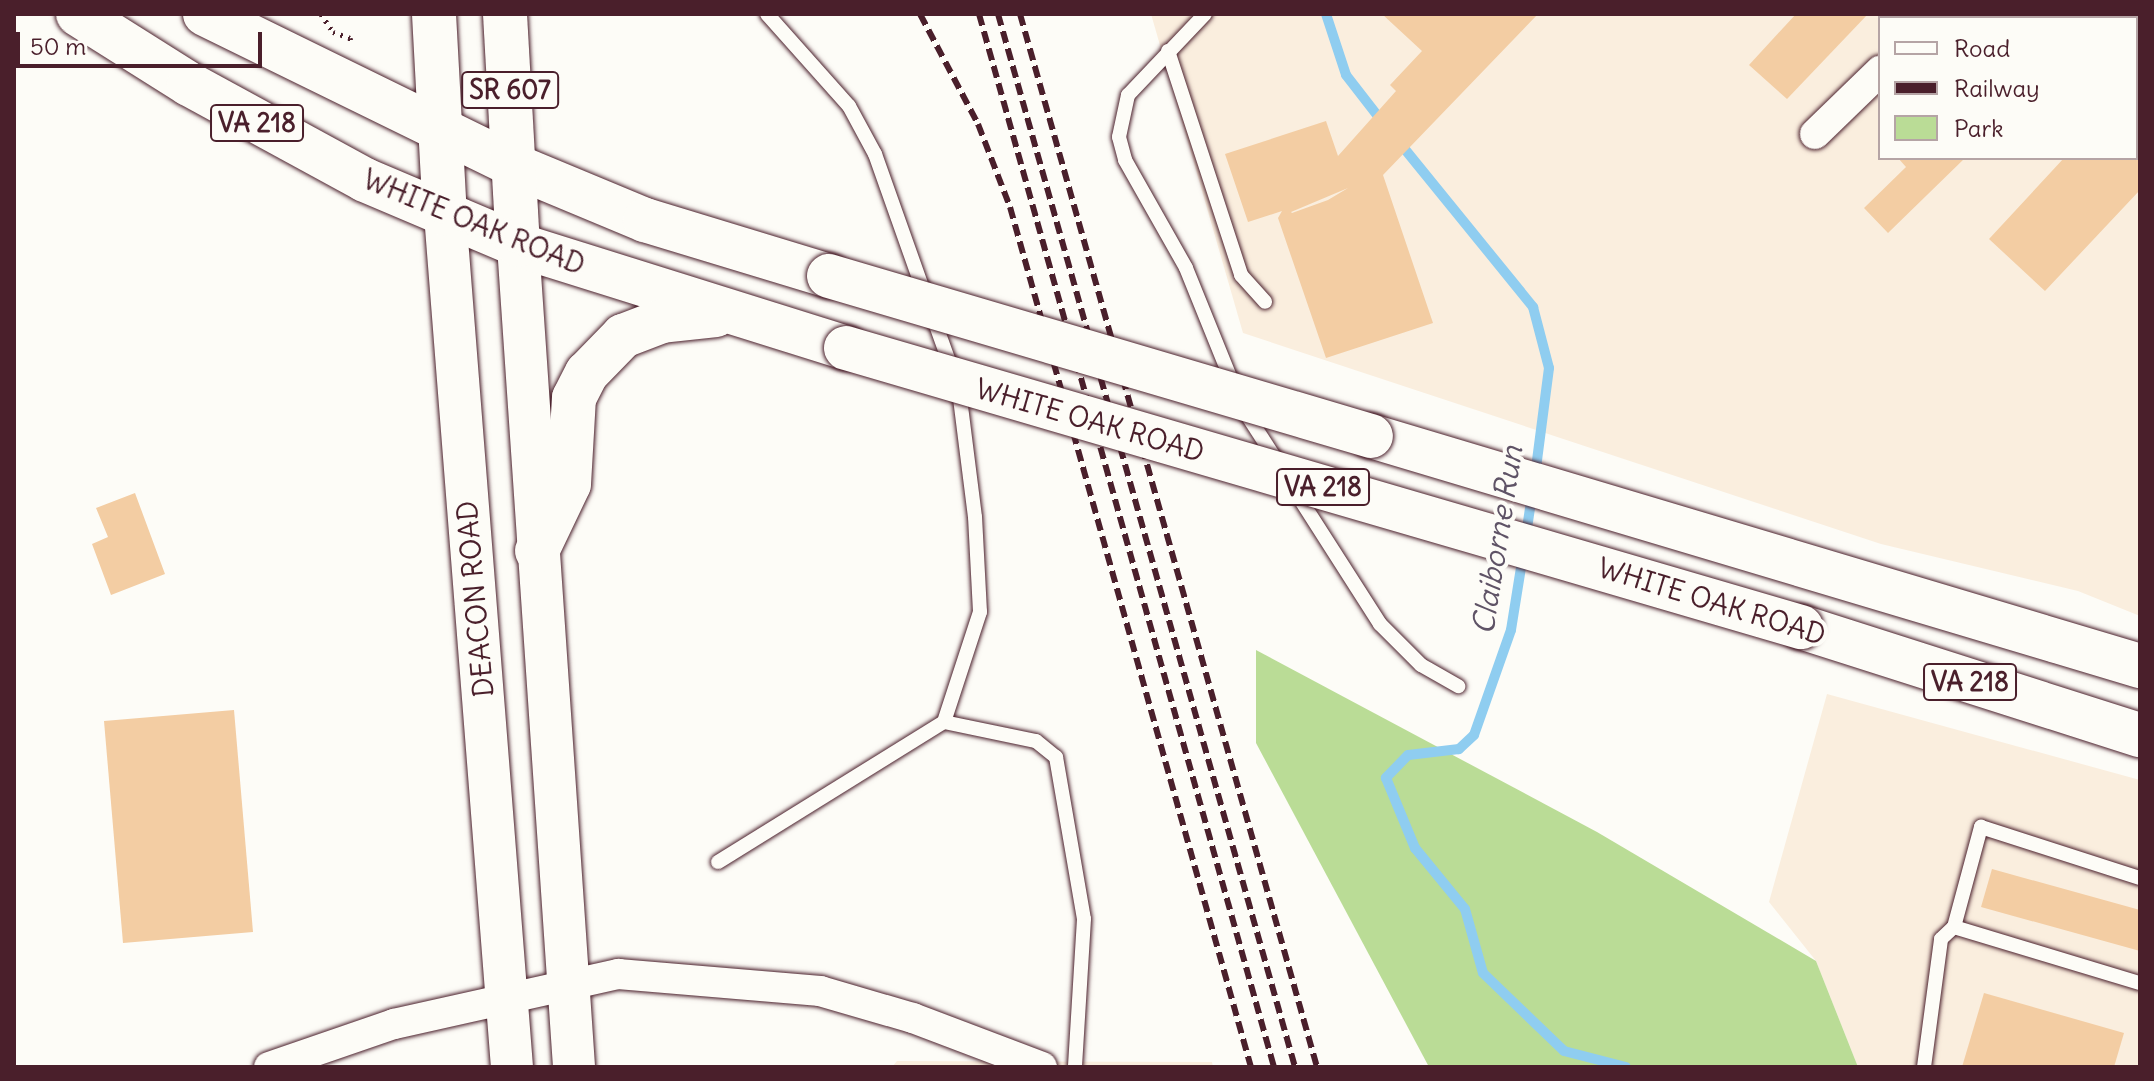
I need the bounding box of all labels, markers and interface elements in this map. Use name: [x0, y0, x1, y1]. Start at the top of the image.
scale bar: [20, 16, 266, 66]
legend: [1878, 16, 2138, 160]
text: 50 m: [30, 31, 86, 61]
text: Road: [1954, 33, 2010, 63]
road number: SR 607: [460, 68, 560, 112]
text: Railway: [1954, 73, 2040, 103]
road number: VA 218: [209, 101, 305, 145]
text: Park: [1954, 113, 2004, 143]
street label: WHITE OAK ROAD: [358, 162, 590, 282]
street label: WHITE OAK ROAD: [972, 371, 1208, 469]
water label: Claiborne Run: [1464, 443, 1530, 637]
road number: VA 218: [1275, 465, 1371, 509]
street label: DEACON ROAD: [450, 499, 500, 699]
street label: WHITE OAK ROAD: [1594, 550, 1830, 652]
road number: VA 218: [1922, 660, 2018, 704]

